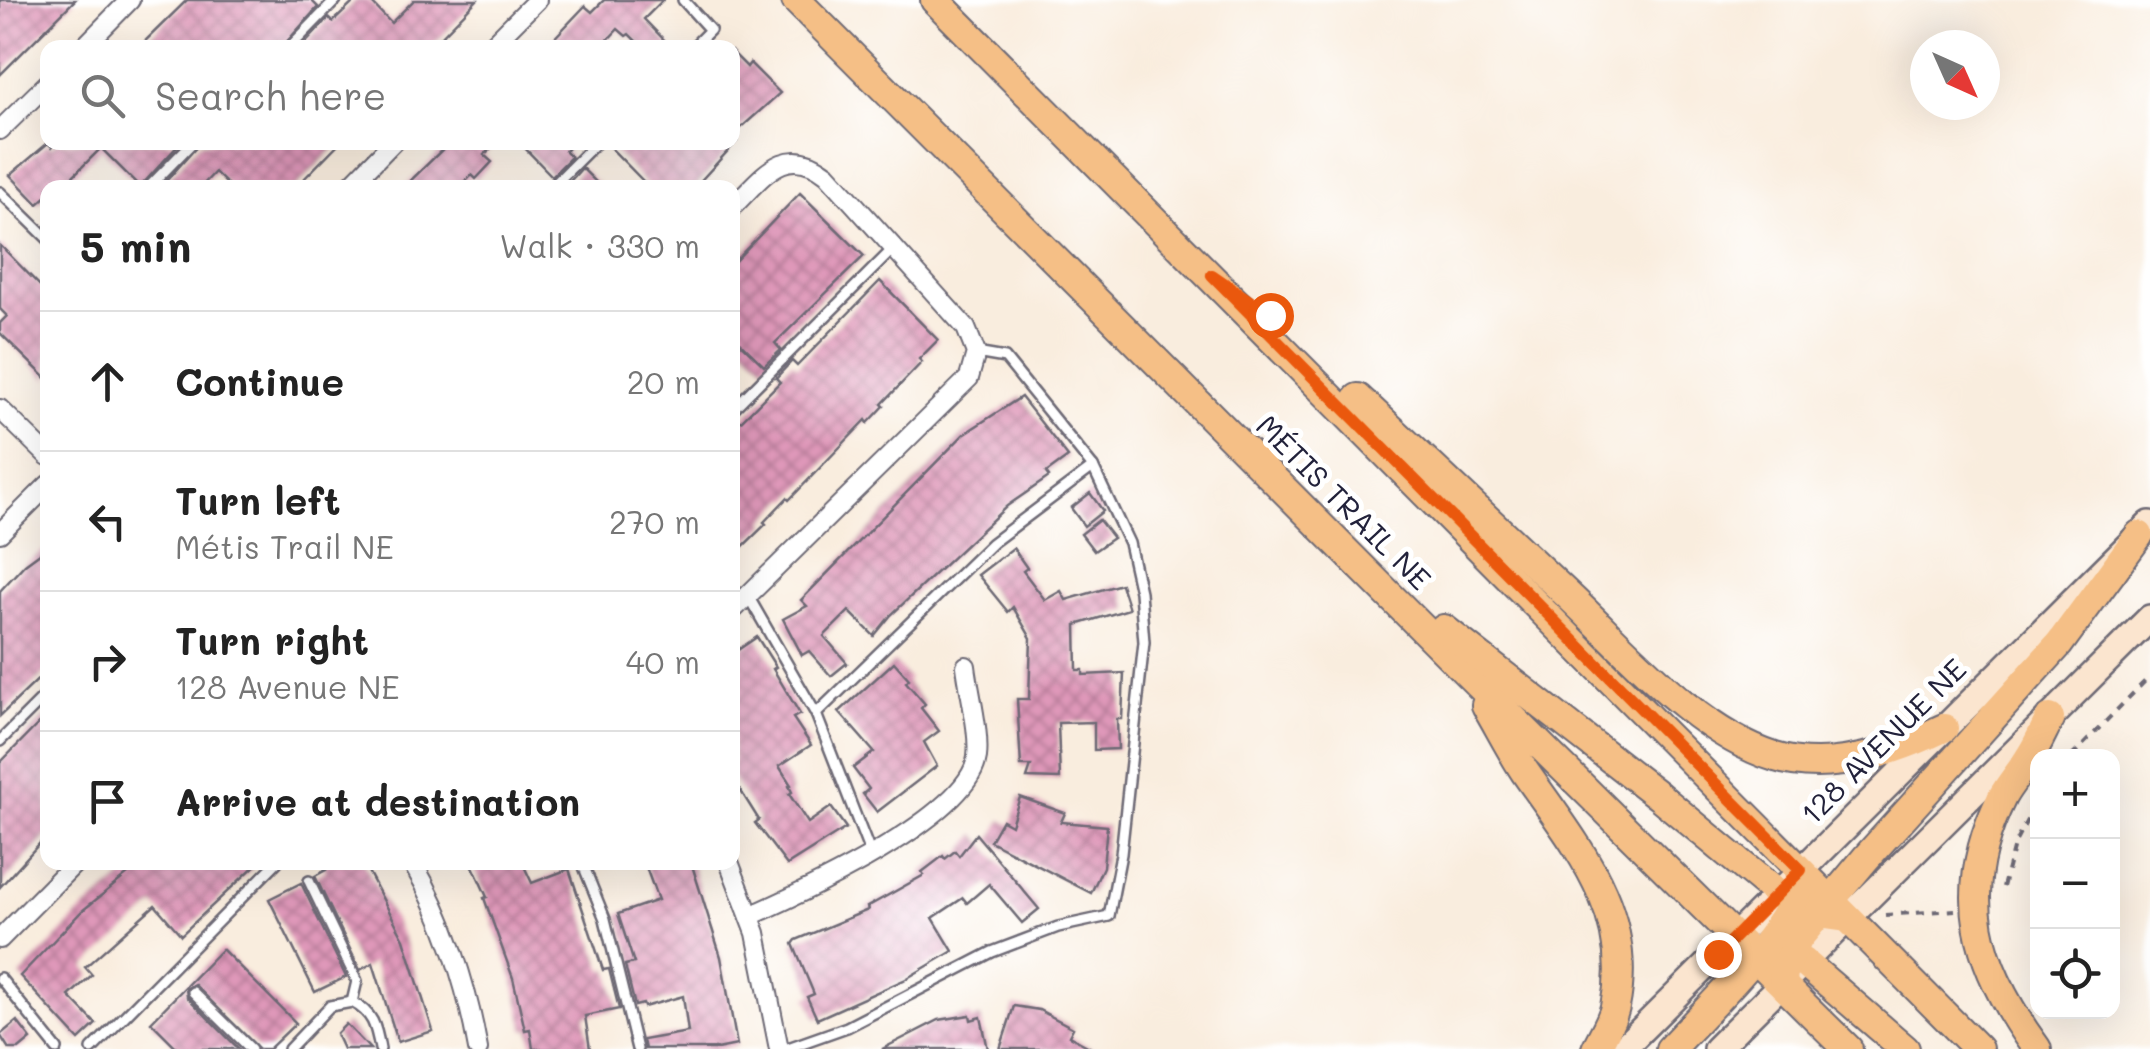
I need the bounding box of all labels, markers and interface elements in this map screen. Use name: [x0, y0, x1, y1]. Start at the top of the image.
north arrow: [1910, 30, 2000, 120]
search box: [40, 40, 740, 150]
icon: search: [75, 68, 130, 123]
text: Search here: [155, 70, 386, 120]
text: 5 min: [80, 218, 191, 273]
text: Walk · 330 m: [500, 224, 700, 266]
route start: [1248, 293, 1294, 339]
icon: ahead: [80, 354, 135, 409]
text: Continue: [175, 356, 344, 406]
text: 20 m: [627, 360, 700, 402]
street label: MÉTIS TRAIL NE: [1248, 405, 1441, 598]
text: Turn left: [175, 475, 341, 525]
icon: left: [80, 494, 135, 549]
text: 270 m: [609, 500, 700, 542]
text: Métis Trail NE: [175, 525, 394, 567]
text: Turn right: [175, 615, 369, 665]
icon: right: [80, 634, 135, 689]
text: 40 m: [626, 640, 700, 682]
street label: 128 AVENUE NE: [1791, 649, 1974, 832]
text: 128 Avenue NE: [175, 665, 400, 707]
map controls: [2030, 749, 2120, 1019]
button: +: [2030, 749, 2120, 839]
icon: arrive: [80, 774, 135, 829]
text: Arrive at destination: [175, 776, 580, 826]
button: −: [2030, 839, 2120, 929]
button: locate: [2030, 929, 2120, 1019]
route end: [1696, 932, 1742, 978]

